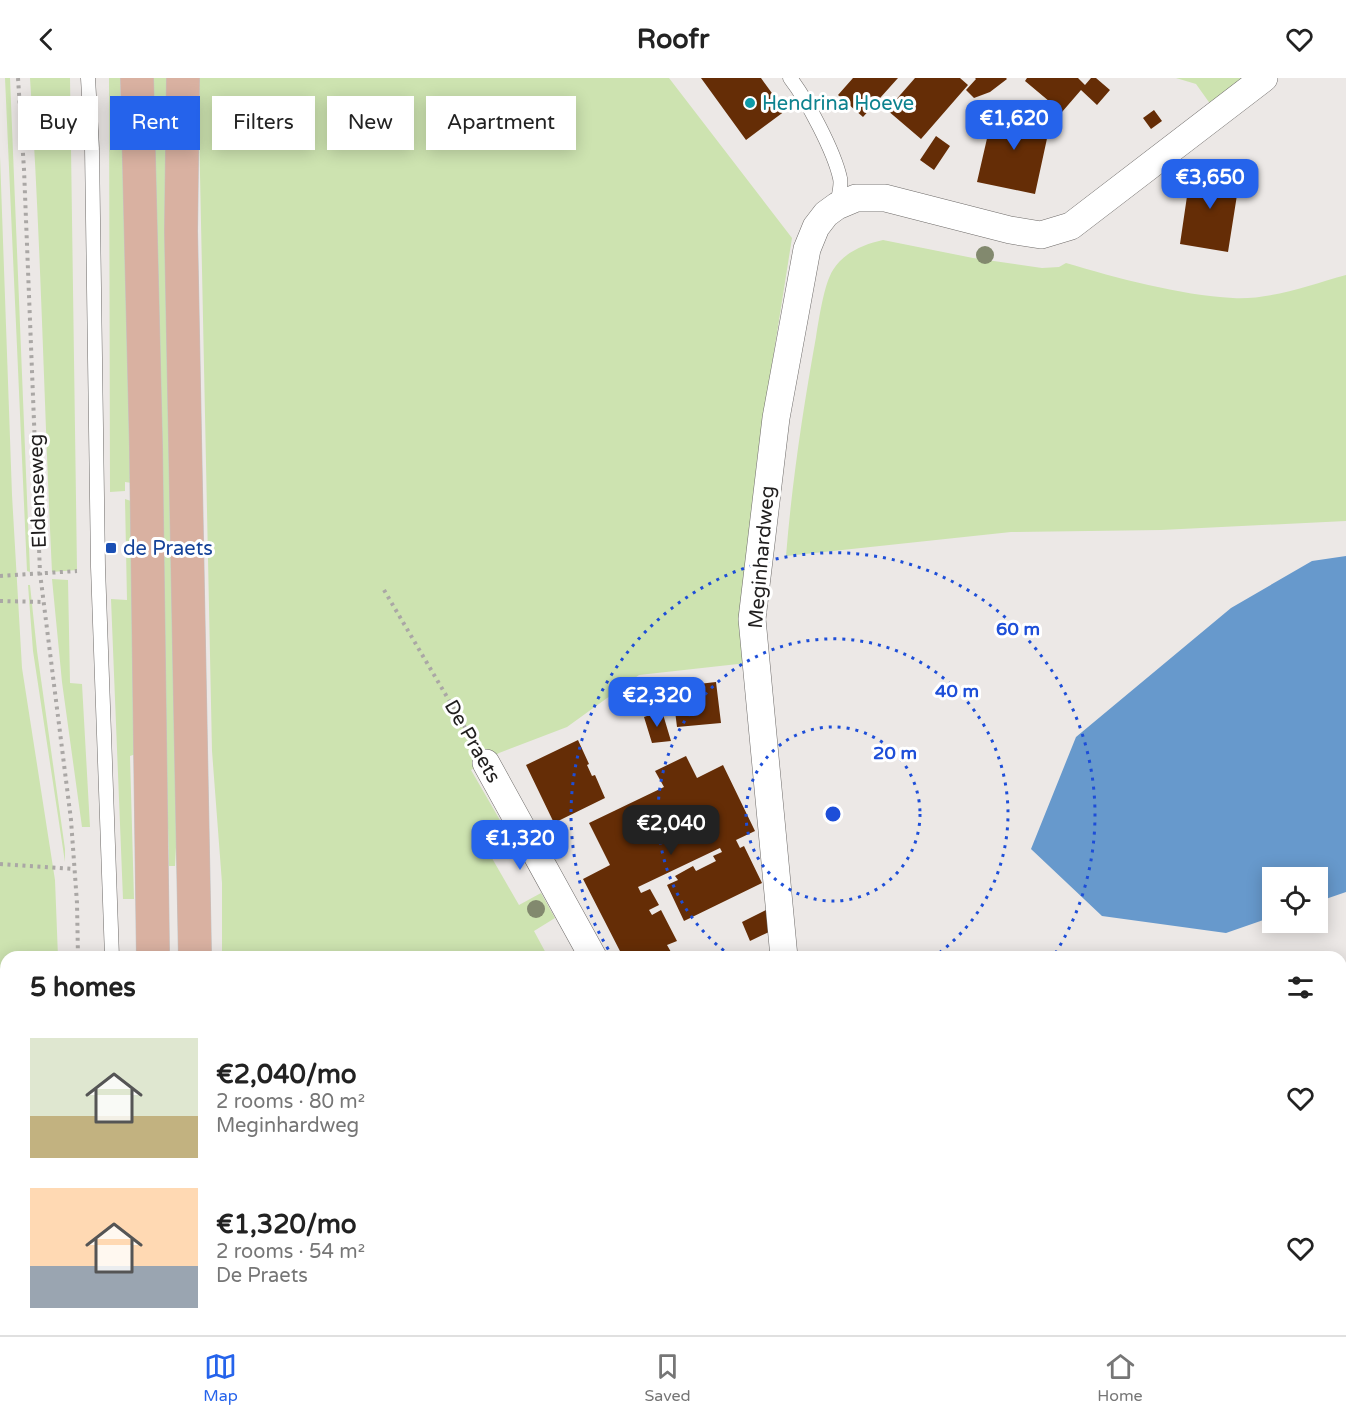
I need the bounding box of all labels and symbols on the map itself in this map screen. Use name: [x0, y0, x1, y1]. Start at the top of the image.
place label: Hendrina Hoeve: [762, 92, 914, 116]
marker: Hendrina Hoeve: [743, 96, 757, 110]
pin: €1,620: [965, 100, 1063, 151]
pin: €3,650: [1161, 159, 1259, 210]
street label: Eldenseweg: [24, 433, 52, 549]
street label: Meginhardweg: [744, 485, 780, 629]
place label: de Praets: [123, 537, 213, 561]
marker: de Praets: [104, 541, 118, 555]
text: 60 m: [996, 618, 1040, 640]
pin: €2,320: [608, 677, 706, 728]
text: 40 m: [935, 680, 979, 702]
street label: De Praets: [439, 696, 506, 787]
text: 20 m: [873, 742, 917, 764]
centre of rings: [823, 804, 843, 824]
pin: €2,040: [622, 805, 720, 856]
pin: €1,320: [471, 820, 569, 871]

